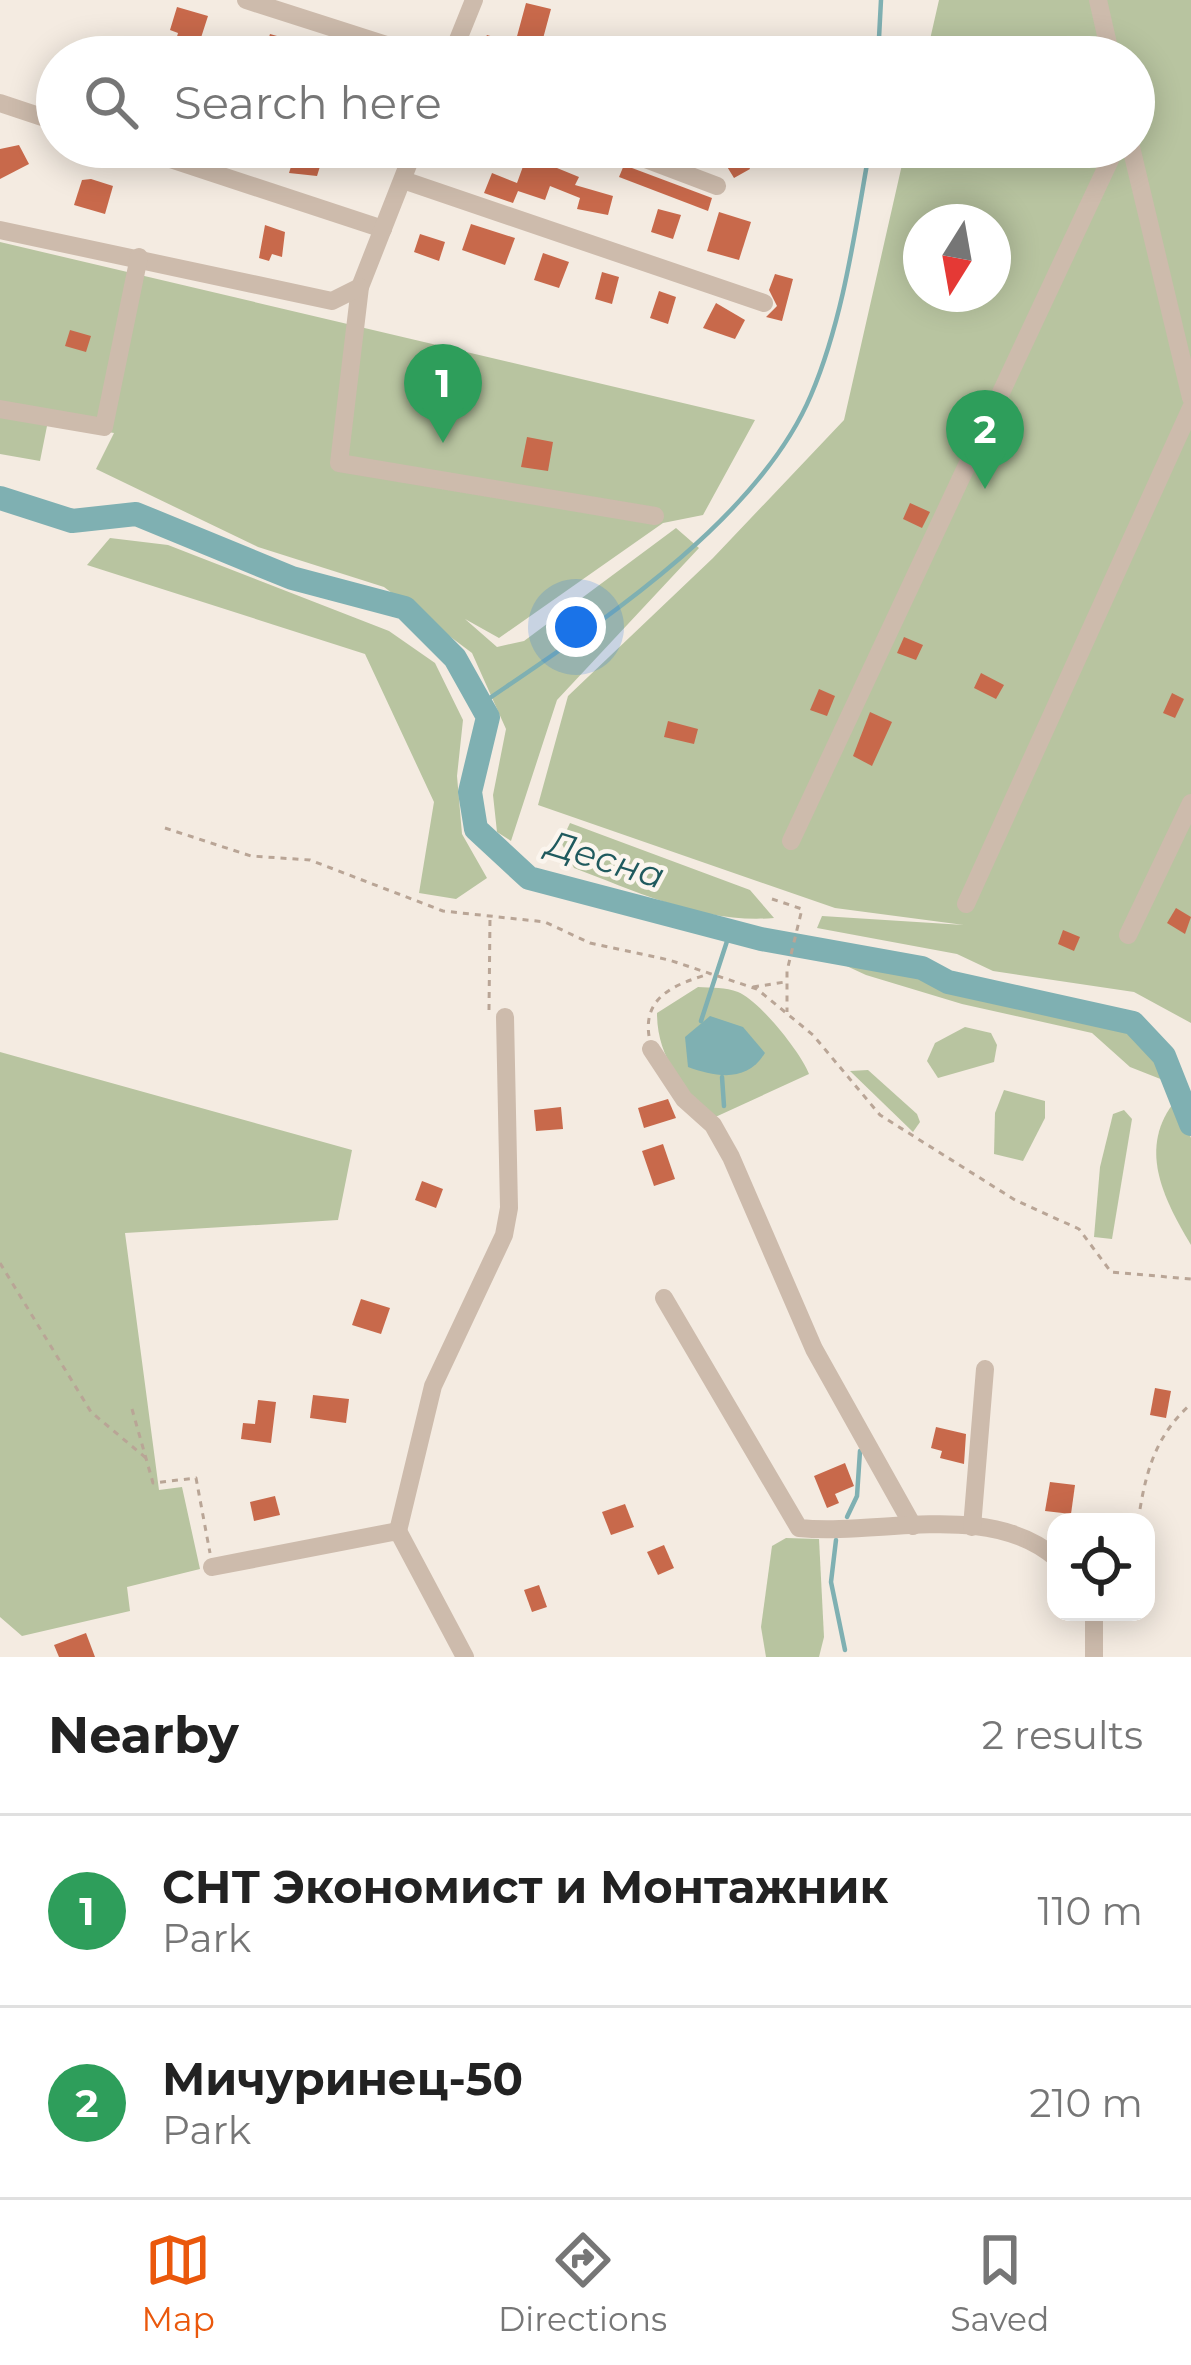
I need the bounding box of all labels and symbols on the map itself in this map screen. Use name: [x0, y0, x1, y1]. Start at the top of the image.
north arrow: [903, 204, 1011, 312]
pin: 1: [404, 344, 482, 443]
pin: 2: [946, 390, 1024, 489]
your location: [546, 597, 606, 657]
water label: Десна: [539, 820, 670, 898]

